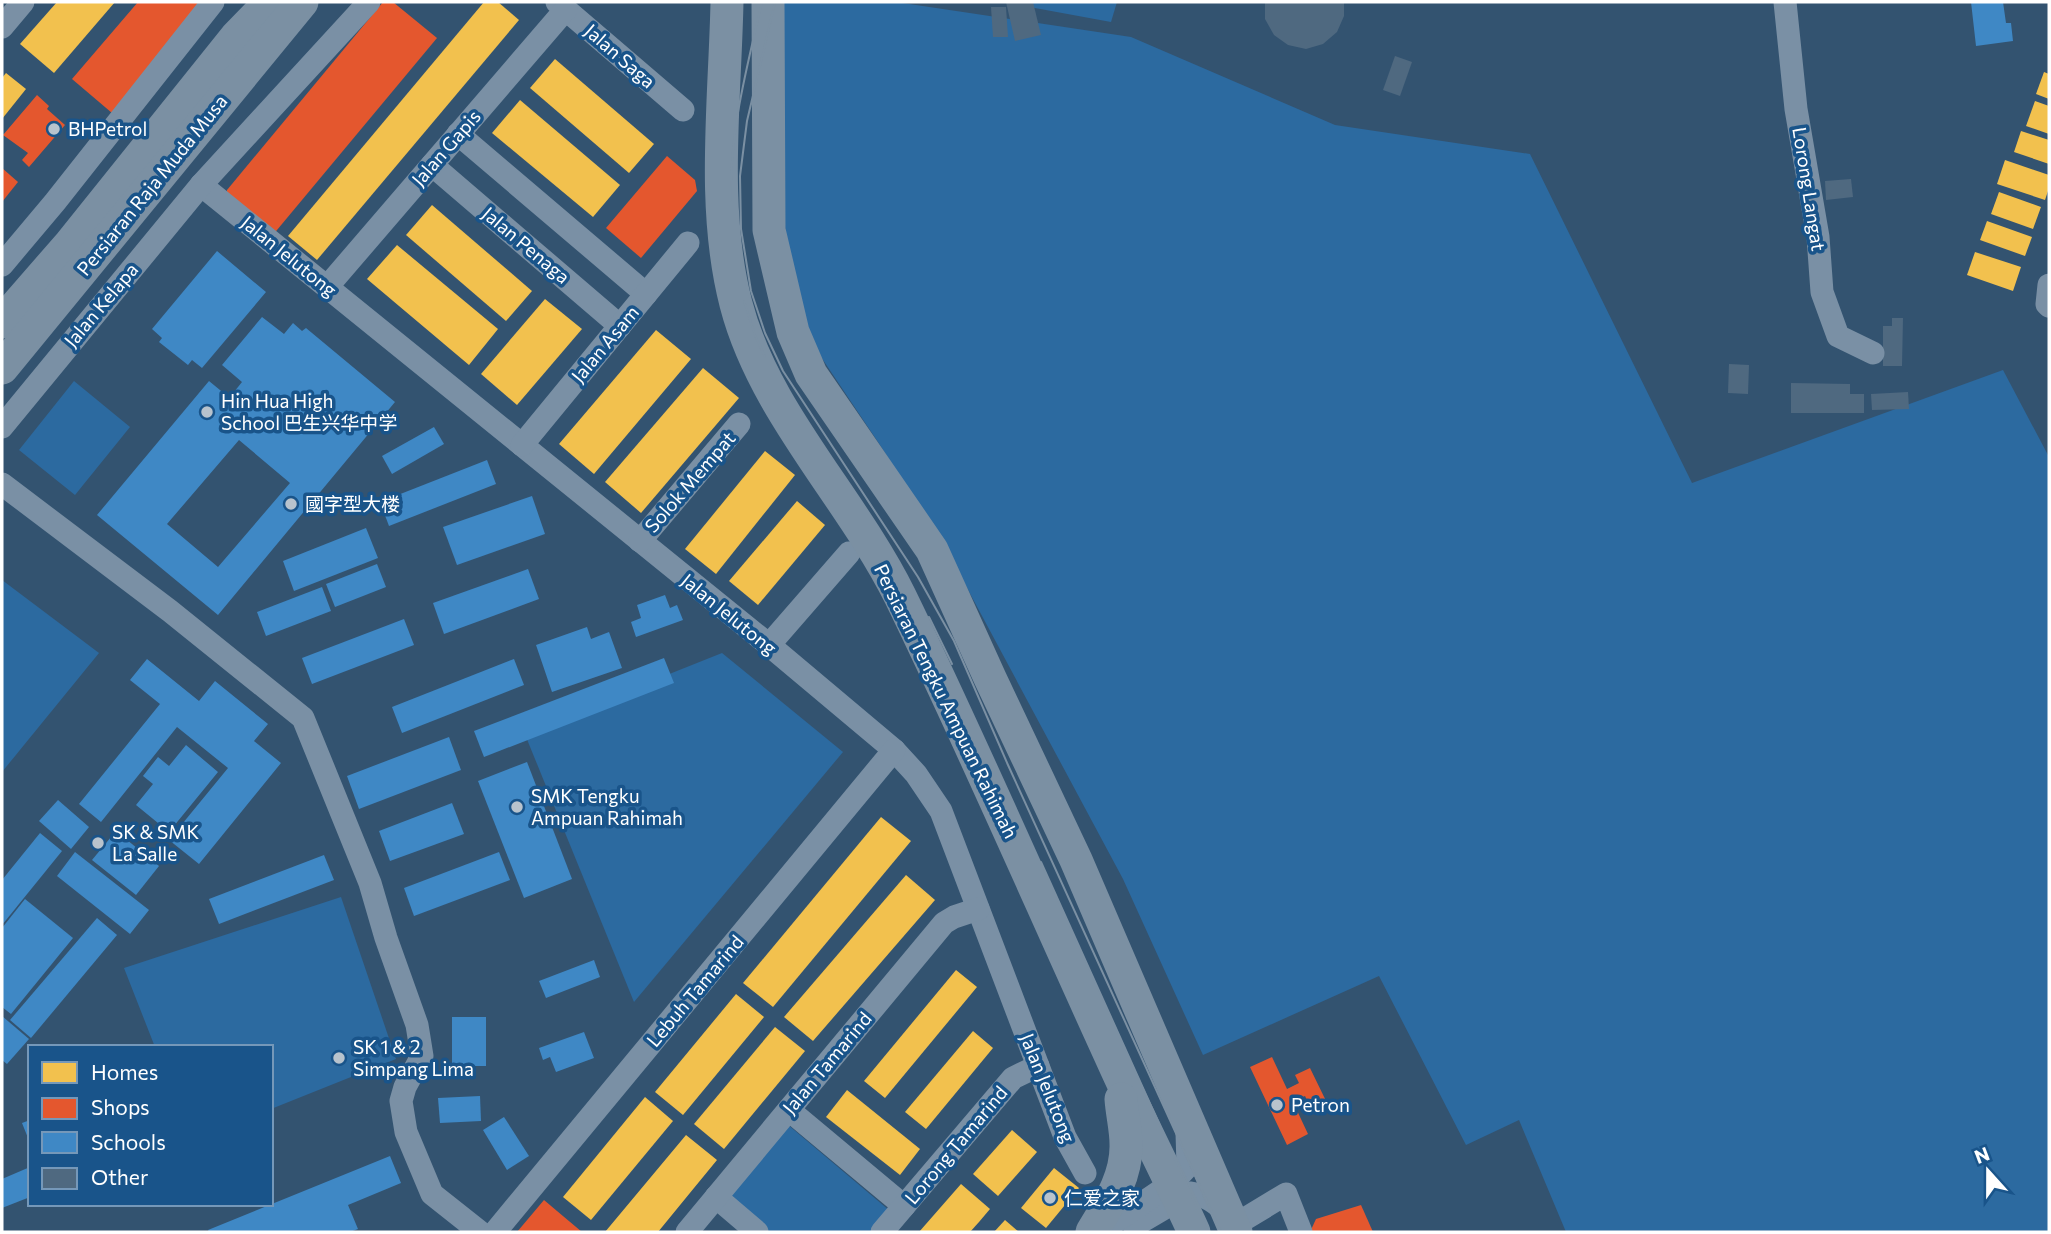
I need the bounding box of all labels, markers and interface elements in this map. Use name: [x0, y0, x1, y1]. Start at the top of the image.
street label: Jalan Saga: [580, 19, 660, 92]
street label: Persiaran Raja Muda Musa: [72, 90, 232, 280]
street label: Jalan Gapis: [406, 105, 485, 190]
place label: BHPetrol: [68, 117, 147, 140]
marker: BHPetrol: [46, 121, 62, 137]
street label: Lorong Langat: [1788, 125, 1831, 253]
street label: Jalan Penaga: [478, 201, 575, 288]
street label: Jalan Jelutong: [237, 210, 342, 301]
street label: Jalan Kelapa: [59, 258, 142, 351]
street label: Jalan Asam: [566, 301, 643, 387]
place label: Hin Hua High School 巴生兴华中学: [221, 389, 398, 434]
marker: Hin Hua High School 巴生兴华中学: [199, 404, 215, 420]
street label: Solok Mempat: [640, 426, 740, 537]
place label: 國字型大楼: [305, 492, 400, 515]
marker: 國字型大楼: [283, 496, 299, 512]
street label: Persiaran Tengku Ampuan Rahimah: [870, 560, 1023, 842]
street label: Jalan Jelutong: [677, 568, 782, 659]
place label: SMK Tengku Ampuan Rahimah: [531, 784, 683, 829]
marker: SMK Tengku Ampuan Rahimah: [509, 799, 525, 815]
place label: SK & SMK La Salle: [112, 820, 199, 865]
marker: SK & SMK La Salle: [90, 835, 106, 851]
street label: Lebuh Tamarind: [641, 930, 748, 1051]
street label: Jalan Tamarind: [777, 1007, 876, 1118]
street label: Jalan Jelutong: [1016, 1030, 1081, 1146]
place label: SK 1 & 2 Simpang Lima: [353, 1035, 474, 1080]
legend: [28, 1045, 273, 1206]
marker: SK 1 & 2 Simpang Lima: [331, 1050, 347, 1066]
text: Homes: [91, 1059, 158, 1084]
street label: Lorong Tamarind: [900, 1081, 1012, 1208]
place label: Petron: [1291, 1093, 1350, 1116]
text: Shops: [91, 1094, 150, 1119]
marker: Petron: [1269, 1097, 1285, 1113]
text: Schools: [91, 1129, 166, 1154]
north arrow: [1953, 1136, 2023, 1206]
text: N: [1971, 1141, 1993, 1168]
text: Other: [91, 1164, 148, 1189]
place label: 仁爱之家: [1064, 1186, 1140, 1209]
marker: 仁爱之家: [1042, 1190, 1058, 1206]

